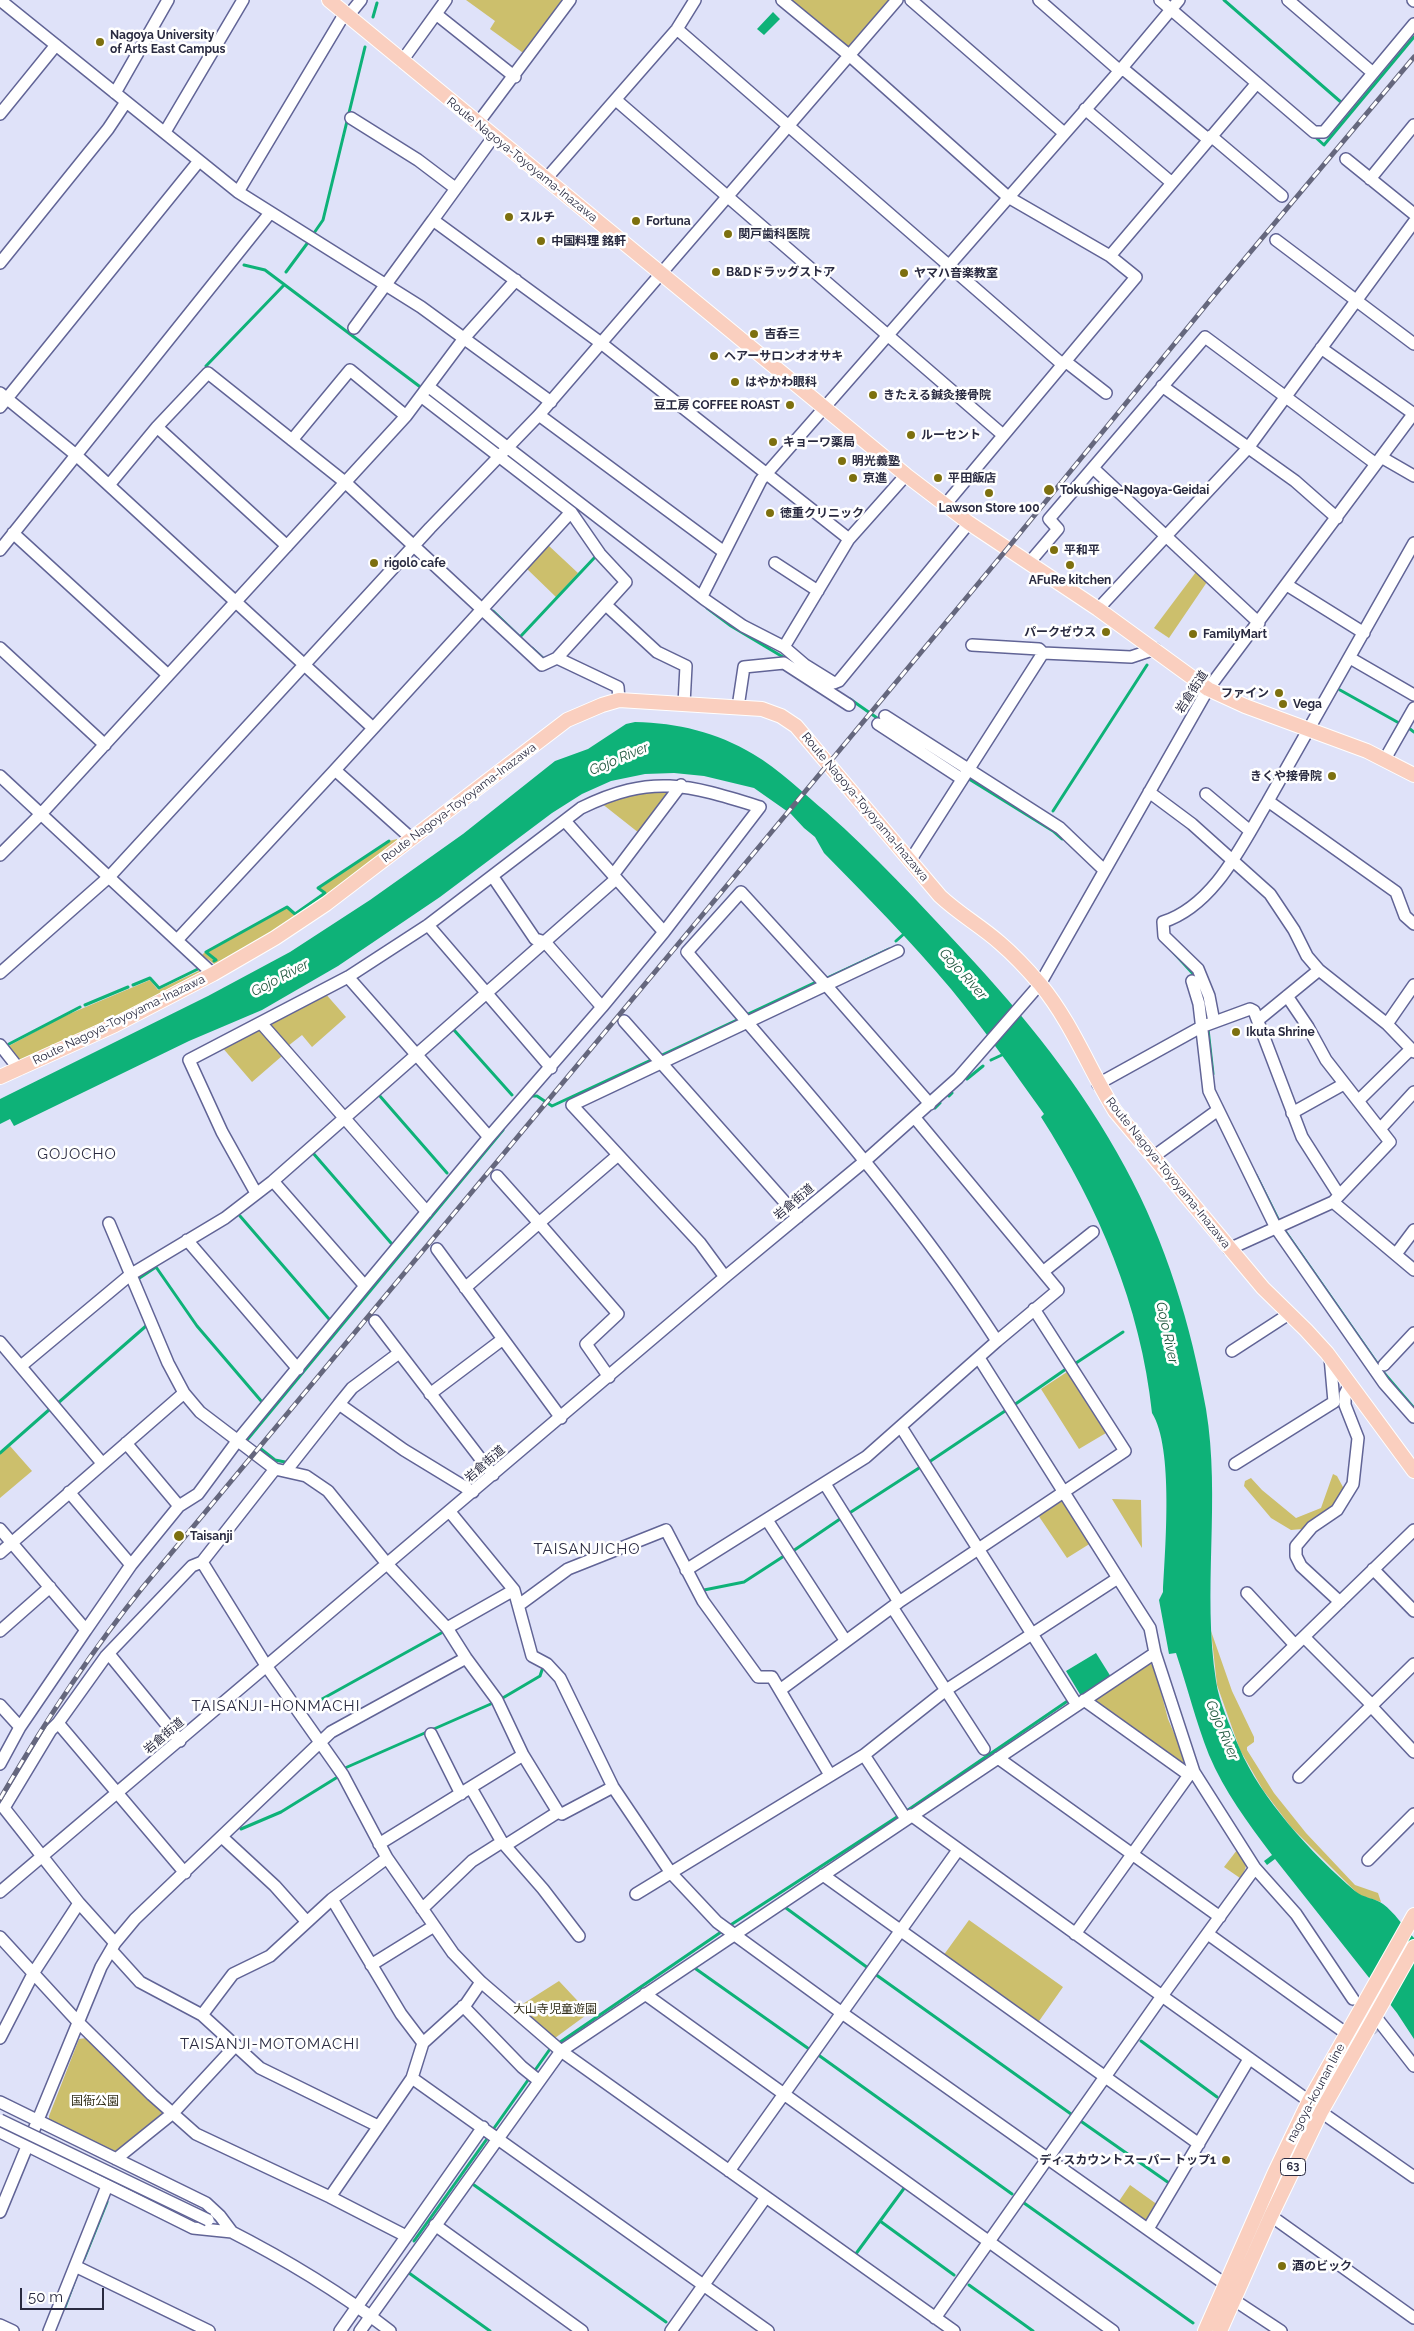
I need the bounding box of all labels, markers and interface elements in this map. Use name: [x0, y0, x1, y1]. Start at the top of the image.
place label: Nagoya University of Arts East Campus: [110, 28, 225, 56]
marker: Nagoya University of Arts East Campus: [94, 36, 106, 48]
street label: Route Nagoya-Toyoyama-Inazawa: [444, 95, 600, 225]
place label: スルチ: [519, 210, 555, 224]
marker: スルチ: [503, 211, 515, 223]
place label: Fortuna: [646, 214, 691, 228]
marker: Fortuna: [630, 215, 642, 227]
place label: 関戸歯科医院: [738, 227, 810, 241]
marker: 関戸歯科医院: [722, 228, 734, 240]
place label: 中国料理 銘軒: [551, 234, 626, 248]
marker: 中国料理 銘軒: [535, 235, 547, 247]
place label: B&Dドラッグストア: [726, 265, 835, 279]
marker: B&Dドラッグストア: [710, 266, 722, 278]
place label: ヤマハ音楽教室: [914, 266, 998, 280]
marker: ヤマハ音楽教室: [898, 267, 910, 279]
place label: 吉呑三: [764, 327, 800, 341]
marker: 吉呑三: [748, 328, 760, 340]
place label: ヘアーサロンオオサキ: [724, 349, 843, 363]
marker: ヘアーサロンオオサキ: [708, 350, 720, 362]
place label: はやかわ眼科: [745, 375, 817, 389]
marker: はやかわ眼科: [729, 376, 741, 388]
place label: きたえる鍼灸接骨院: [883, 388, 991, 402]
marker: きたえる鍼灸接骨院: [867, 389, 879, 401]
place label: 豆工房 COFFEE ROAST: [653, 398, 780, 412]
marker: 豆工房 COFFEE ROAST: [784, 399, 796, 411]
place label: ルーセント: [921, 428, 981, 442]
marker: ルーセント: [905, 429, 917, 441]
place label: キョーワ薬局: [783, 435, 855, 449]
marker: キョーワ薬局: [767, 436, 779, 448]
place label: 明光義塾: [852, 454, 900, 468]
marker: 明光義塾: [836, 455, 848, 467]
place label: 京進: [863, 471, 887, 485]
place label: 平田飯店: [948, 471, 996, 485]
marker: 京進: [847, 472, 859, 484]
marker: 平田飯店: [932, 472, 944, 484]
marker: Tokushige-Nagoya-Geidai: [1042, 483, 1056, 497]
place label: Tokushige-Nagoya-Geidai: [1060, 483, 1209, 497]
marker: Lawson Store 100: [983, 487, 995, 499]
place label: Lawson Store 100: [938, 501, 1040, 515]
place label: 徳重クリニック: [780, 506, 864, 520]
marker: 徳重クリニック: [764, 507, 776, 519]
place label: 平和平: [1064, 543, 1100, 557]
marker: 平和平: [1048, 544, 1060, 556]
place label: rigolo cafe: [384, 556, 446, 570]
marker: rigolo cafe: [368, 557, 380, 569]
marker: AFuRe kitchen: [1064, 559, 1076, 571]
place label: AFuRe kitchen: [1029, 573, 1111, 587]
place label: パークゼウス: [1024, 625, 1096, 639]
marker: パークゼウス: [1100, 626, 1112, 638]
place label: FamilyMart: [1203, 627, 1267, 641]
marker: FamilyMart: [1187, 628, 1199, 640]
street label: 岩倉街道: [1173, 668, 1211, 716]
place label: ファイン: [1221, 686, 1269, 700]
marker: ファイン: [1273, 687, 1285, 699]
place label: Vega: [1293, 697, 1322, 711]
marker: Vega: [1277, 698, 1289, 710]
street label: Route Nagoya-Toyoyama-Inazawa: [799, 730, 931, 884]
water label: Gojo River: [587, 739, 651, 779]
street label: Route Nagoya-Toyoyama-Inazawa: [379, 740, 539, 866]
place label: きくや接骨院: [1250, 769, 1322, 783]
marker: きくや接骨院: [1326, 770, 1338, 782]
water label: Gojo River: [936, 945, 990, 1003]
water label: Gojo River: [248, 956, 312, 1000]
street label: Route Nagoya-Toyoyama-Inazawa: [31, 972, 207, 1068]
place label: Ikuta Shrine: [1246, 1025, 1315, 1039]
marker: Ikuta Shrine: [1230, 1026, 1242, 1038]
street label: Route Nagoya-Toyoyama-Inazawa: [1103, 1095, 1233, 1251]
district label: GOJOCHO: [36, 1145, 118, 1163]
street label: 岩倉街道: [771, 1181, 817, 1223]
water label: Gojo River: [1152, 1300, 1182, 1366]
street label: 岩倉街道: [462, 1443, 508, 1485]
marker: Taisanji: [172, 1529, 186, 1543]
place label: Taisanji: [190, 1529, 233, 1543]
district label: TAISANJICHO: [532, 1540, 642, 1558]
district label: TAISANJI-HONMACHI: [189, 1697, 363, 1715]
water label: Gojo River: [1202, 1698, 1242, 1762]
street label: 岩倉街道: [141, 1715, 187, 1757]
park label: 大山寺児童遊園: [513, 2002, 597, 2016]
district label: TAISANJI-MOTOMACHI: [178, 2035, 362, 2053]
street label: nagoya-kounan line: [1284, 2041, 1348, 2145]
park label: 国衙公園: [71, 2094, 119, 2108]
place label: ディスカウントスーパー トップ1: [1039, 2153, 1216, 2167]
marker: ディスカウントスーパー トップ1: [1220, 2154, 1232, 2166]
road number: 63: [1280, 2158, 1306, 2176]
place label: 酒のビック: [1292, 2259, 1352, 2273]
marker: 酒のビック: [1276, 2260, 1288, 2272]
scale bar: [22, 2278, 106, 2310]
text: 50 m: [28, 2288, 63, 2306]

